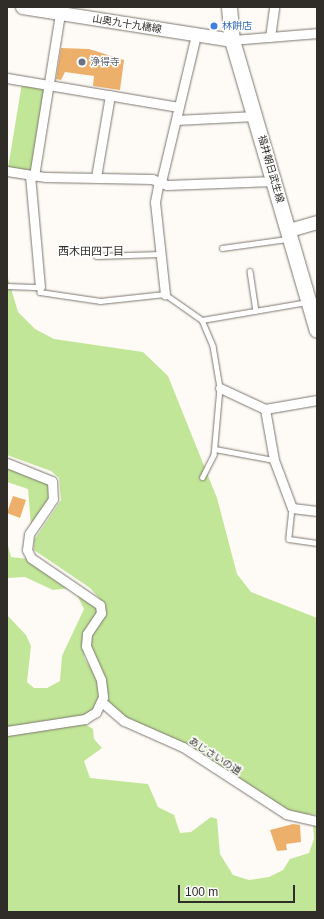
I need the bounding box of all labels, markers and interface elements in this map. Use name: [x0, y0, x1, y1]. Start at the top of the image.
street label: 山奥九十九橋線: [91, 13, 163, 35]
place label: 林餅店: [222, 20, 252, 32]
marker: 林餅店: [209, 21, 219, 31]
place label: 浄得寺: [90, 56, 120, 68]
marker: 浄得寺: [77, 57, 87, 67]
street label: 福井朝日武生線: [256, 134, 286, 204]
district label: 西木田四丁目: [58, 244, 124, 258]
street label: あじさいの道: [187, 735, 243, 777]
scale bar: [180, 877, 297, 903]
text: 100 m: [185, 885, 218, 899]

